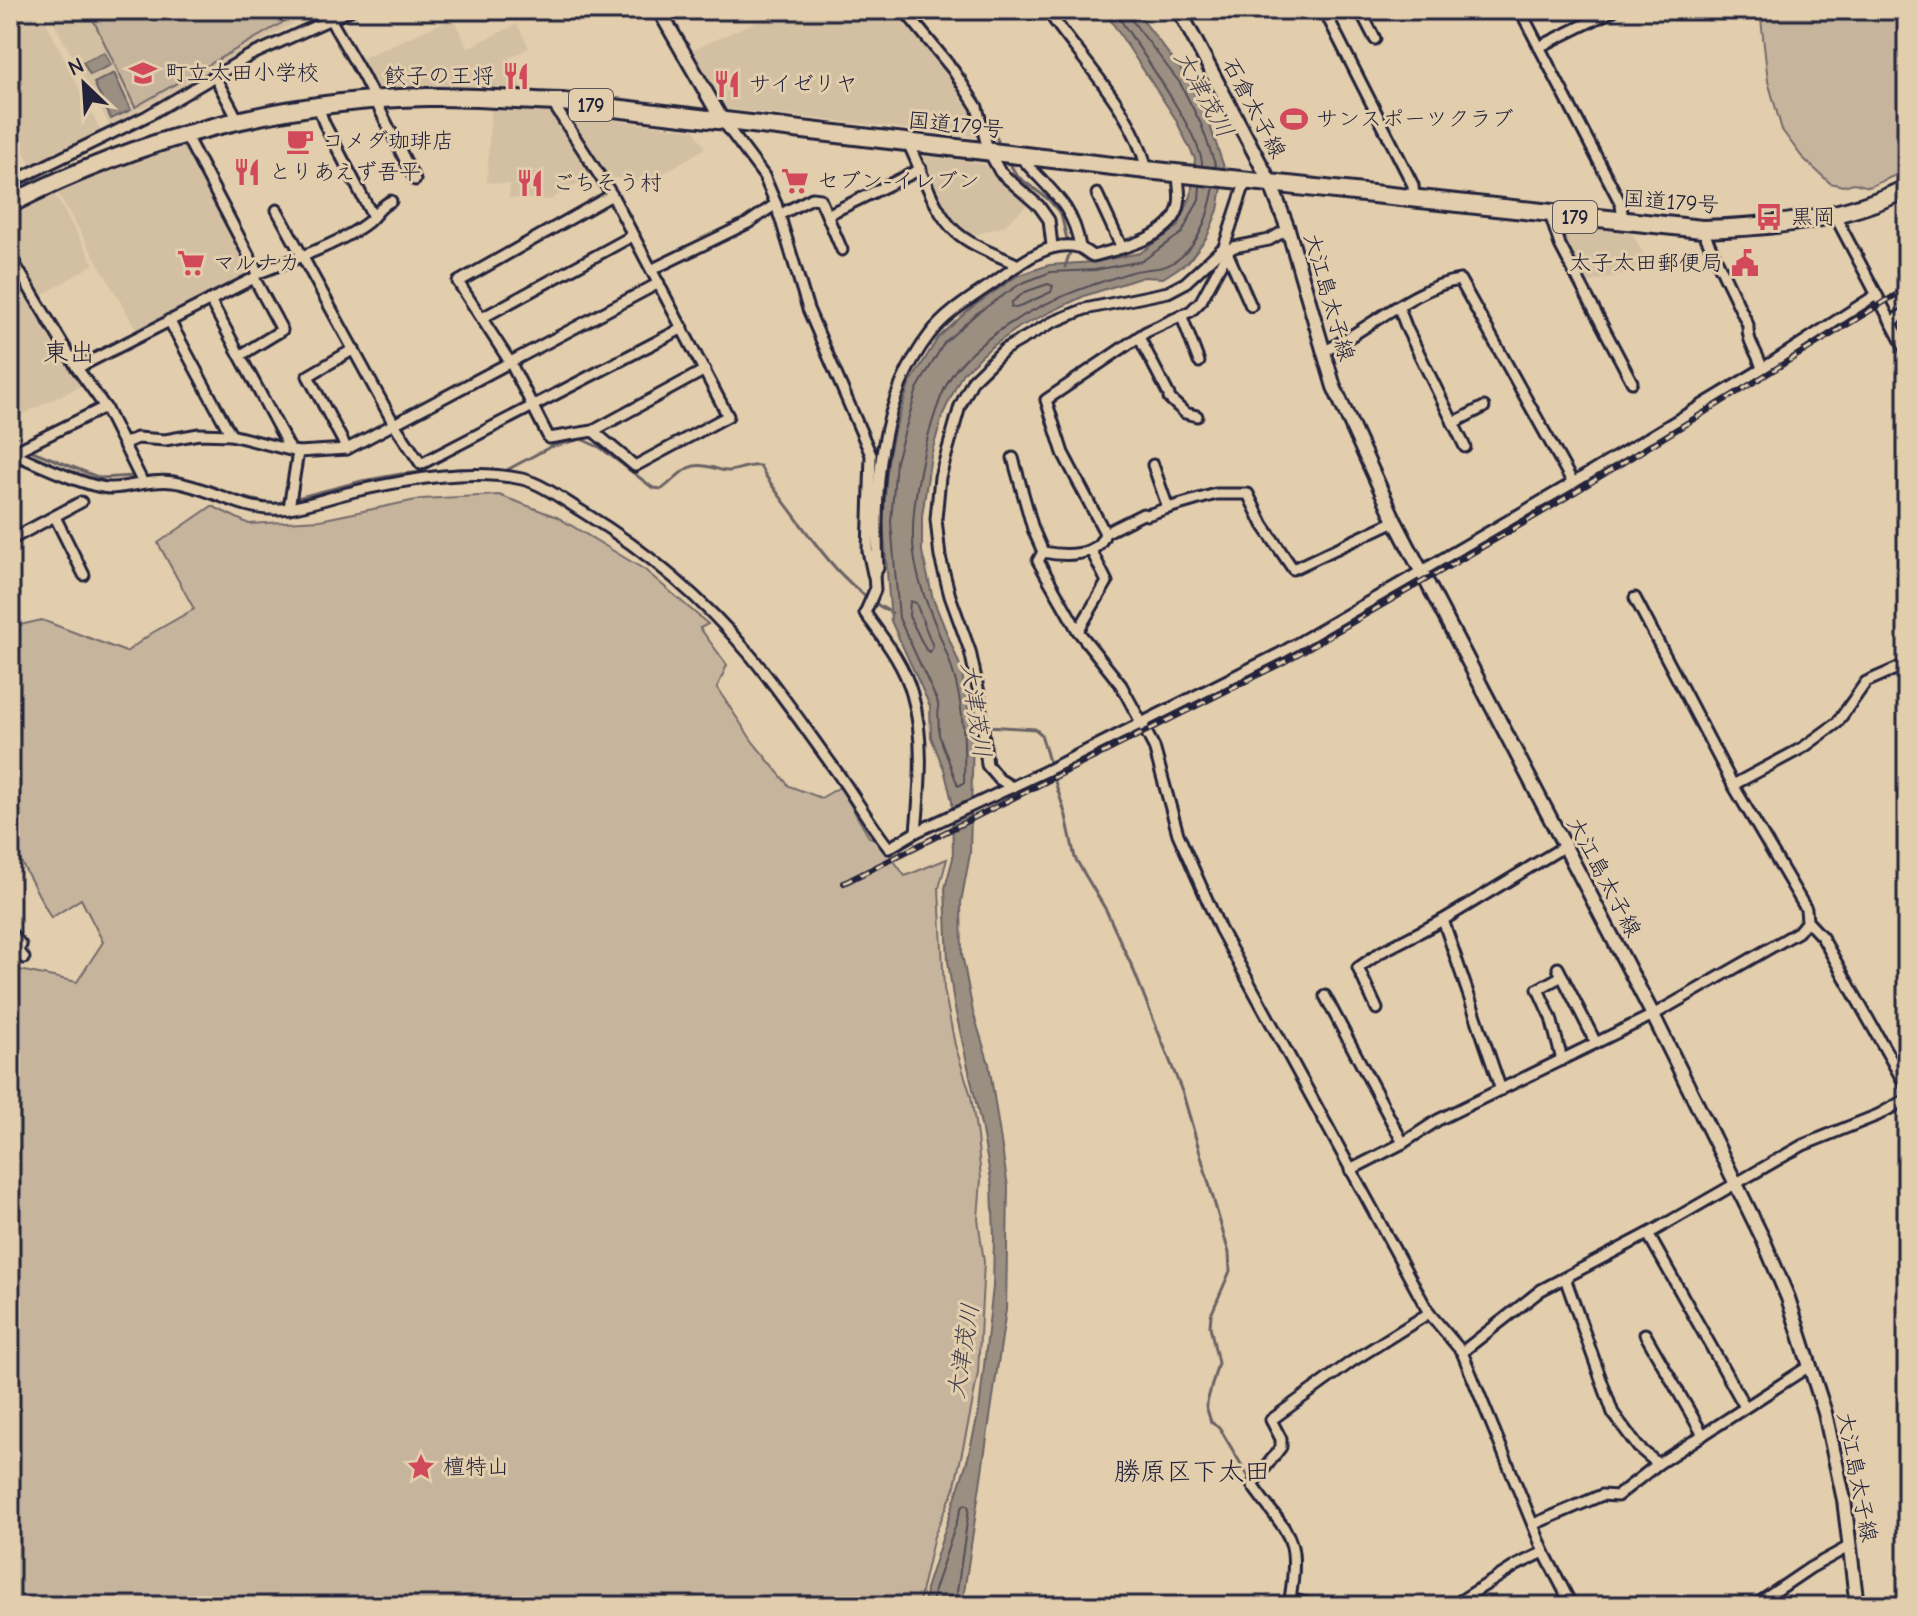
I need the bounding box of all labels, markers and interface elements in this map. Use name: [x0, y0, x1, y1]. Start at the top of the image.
north arrow: [44, 44, 124, 124]
water label: 大津茂川: [1168, 45, 1240, 143]
text: N: [64, 52, 88, 82]
street label: 石倉太子線: [1217, 53, 1291, 163]
school or university icon: 町立太田小学校: [128, 58, 158, 88]
place label: 町立太田小学校: [165, 60, 319, 86]
restaurant icon: 餃子の王将: [501, 61, 531, 91]
place label: 餃子の王将: [384, 63, 494, 89]
restaurant icon: サイゼリヤ: [712, 69, 742, 99]
place label: サイゼリヤ: [749, 71, 858, 97]
road number: 179: [569, 89, 613, 121]
sports icon: サンスポーツクラブ: [1279, 104, 1309, 134]
place label: サンスポーツクラブ: [1316, 106, 1514, 132]
street label: 国道179号: [907, 107, 1005, 143]
cafe icon: コメダ珈琲店: [285, 126, 315, 156]
place label: コメダ珈琲店: [322, 128, 454, 154]
restaurant icon: とりあえず吾平: [232, 157, 262, 187]
place label: とりあえず吾平: [269, 159, 421, 185]
supermarket icon: セブン-イレブン: [780, 166, 810, 196]
restaurant icon: ごちそう村: [515, 168, 545, 198]
place label: セブン-イレブン: [817, 168, 980, 194]
place label: ごちそう村: [552, 170, 662, 196]
street label: 国道179号: [1622, 186, 1720, 218]
road number: 179: [1553, 201, 1597, 233]
bus stop icon: 黒岡: [1754, 202, 1784, 232]
place label: 黒岡: [1791, 204, 1835, 230]
street label: 大江島太子線: [1298, 230, 1360, 364]
supermarket icon: マルナカ: [176, 248, 206, 278]
public building icon: 太子太田郵便局: [1730, 248, 1760, 278]
place label: マルナカ: [213, 250, 301, 276]
place label: 太子太田郵便局: [1569, 250, 1723, 276]
district label: 東出: [43, 338, 95, 368]
water label: 大津茂川: [955, 661, 997, 759]
street label: 大江島太子線: [1562, 813, 1646, 941]
water label: 大津茂川: [942, 1301, 984, 1401]
street label: 大江島太子線: [1832, 1410, 1882, 1544]
place icon: 檀特山: [406, 1452, 436, 1482]
place label: 檀特山: [443, 1454, 509, 1480]
district label: 勝原区下太田: [1114, 1457, 1270, 1487]

